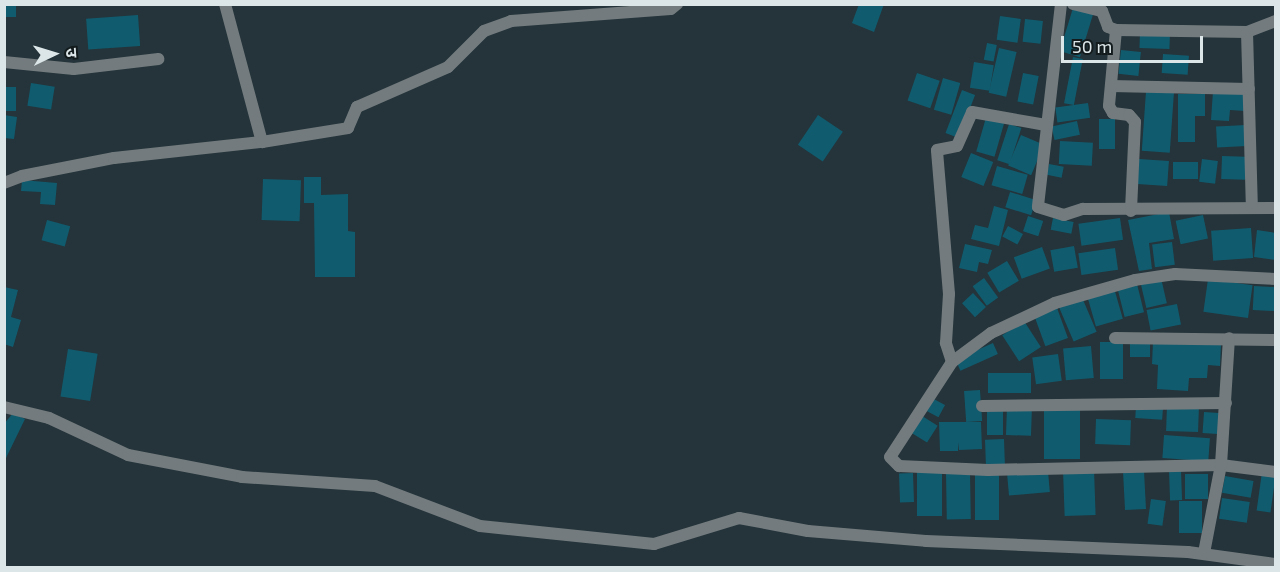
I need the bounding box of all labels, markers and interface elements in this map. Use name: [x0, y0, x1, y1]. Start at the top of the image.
north arrow: [24, 24, 84, 84]
scale bar: [1064, 24, 1206, 62]
text: 50 m: [1072, 35, 1112, 57]
text: उ: [63, 47, 82, 58]

